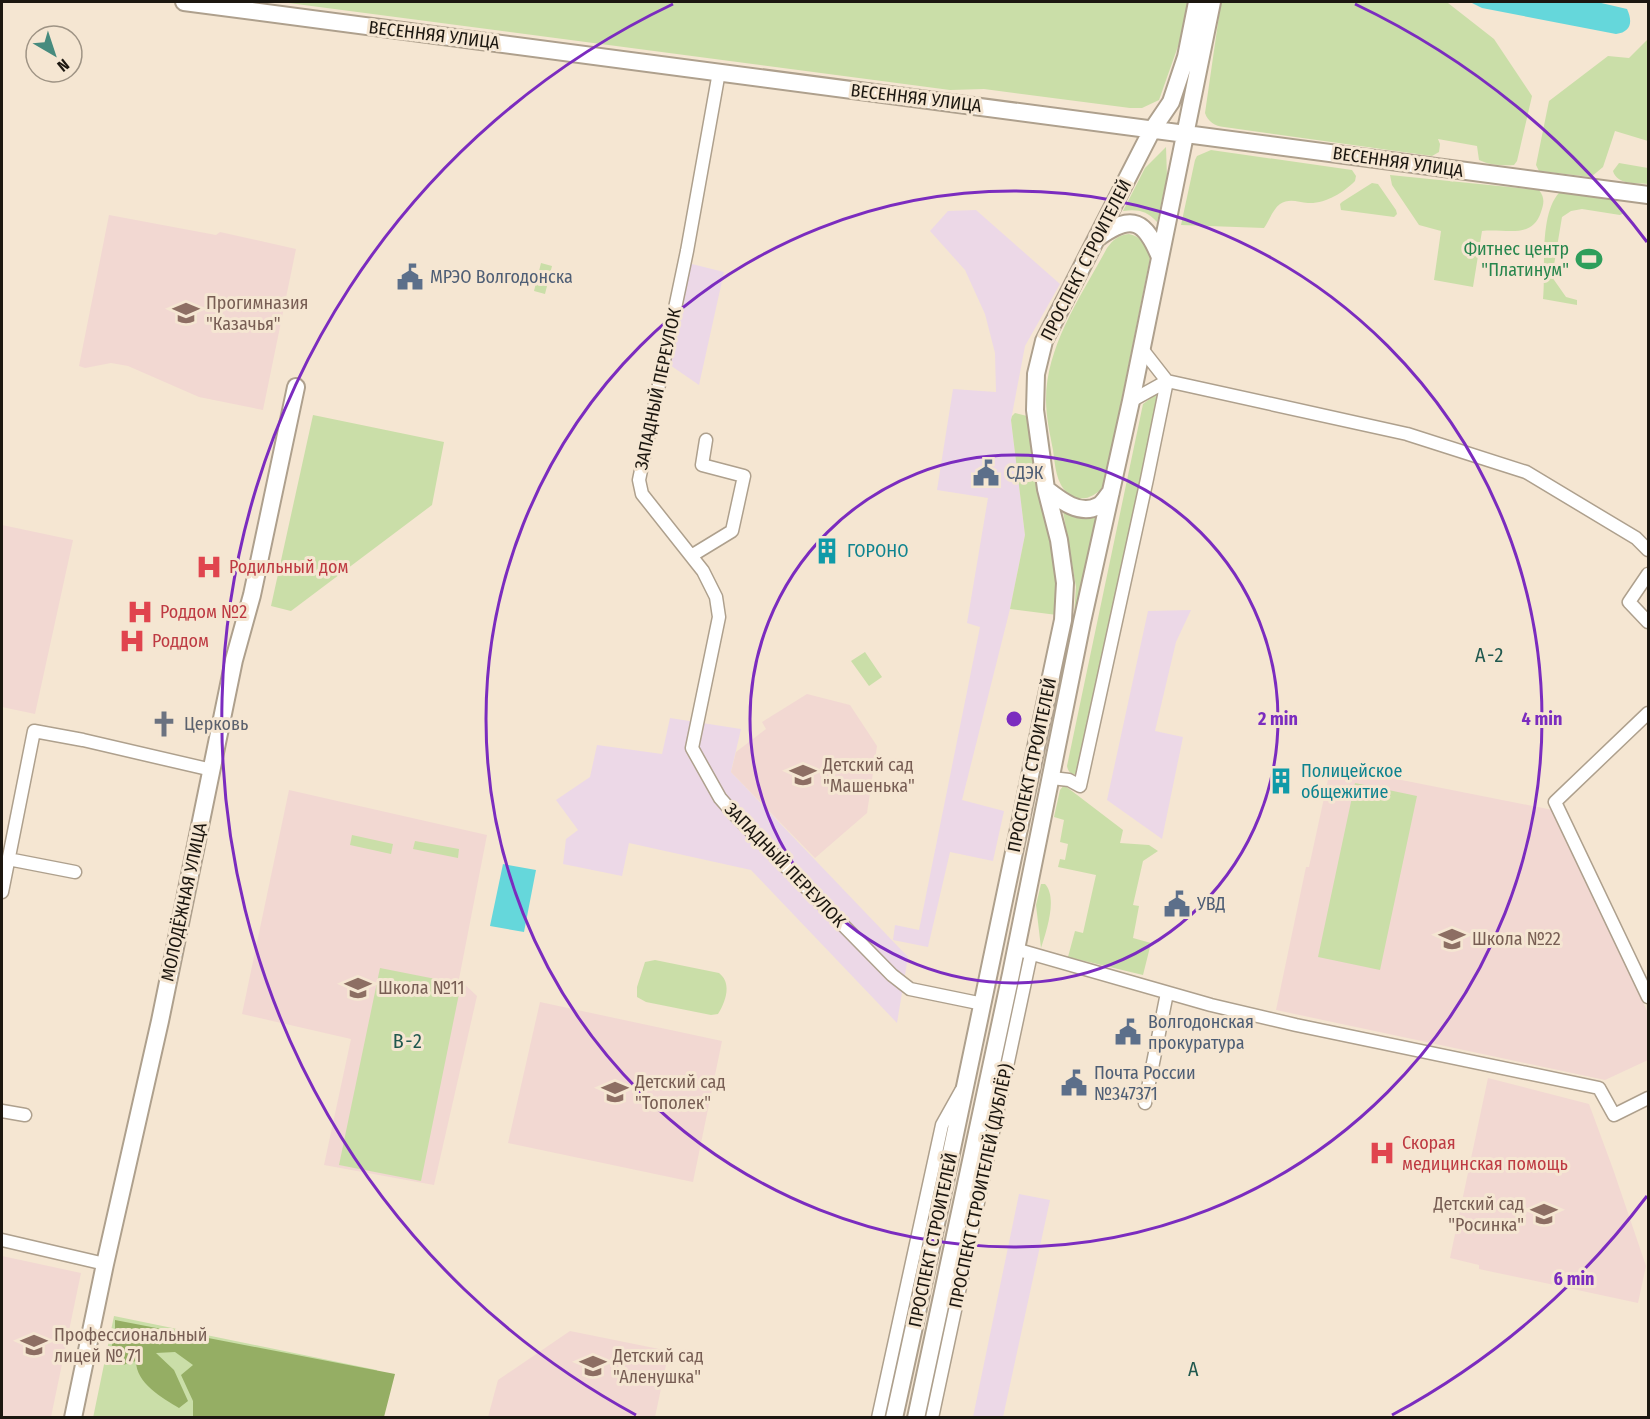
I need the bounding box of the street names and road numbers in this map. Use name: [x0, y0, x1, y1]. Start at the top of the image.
street label: ВЕСЕННЯЯ УЛИЦА: [367, 16, 501, 54]
street label: ВЕСЕННЯЯ УЛИЦА: [849, 79, 983, 117]
street label: ВЕСЕННЯЯ УЛИЦА: [1331, 142, 1465, 182]
street label: ПРОСПЕКТ СТРОИТЕЛЕЙ: [1036, 176, 1136, 344]
street label: ЗАПАДНЫЙ ПЕРЕУЛОК: [630, 306, 686, 472]
street label: ПРОСПЕКТ СТРОИТЕЛЕЙ: [1003, 676, 1061, 854]
street label: ЗАПАДНЫЙ ПЕРЕУЛОК: [720, 798, 850, 932]
street label: МОЛОДЁЖНАЯ УЛИЦА: [156, 820, 212, 983]
street label: ПРОСПЕКТ СТРОИТЕЛЕЙ (ДУБЛЁР): [944, 1062, 1018, 1310]
street label: ПРОСПЕКТ СТРОИТЕЛЕЙ: [904, 1151, 962, 1329]

